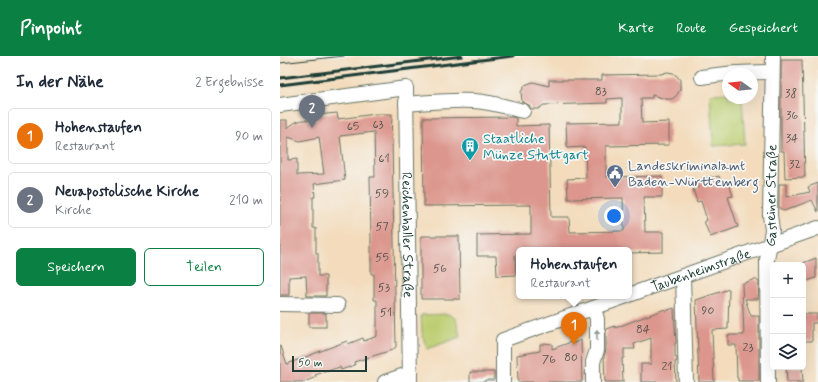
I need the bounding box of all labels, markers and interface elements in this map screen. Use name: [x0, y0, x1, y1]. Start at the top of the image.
text: Pinpoint: [20, 16, 82, 41]
text: Karte: [618, 19, 654, 37]
text: Route: [676, 19, 707, 37]
text: Gespeichert: [729, 19, 798, 37]
north arrow: [722, 68, 758, 104]
text: In der Nähe: [16, 71, 104, 93]
text: 2 Ergebnisse: [195, 74, 264, 91]
house number: 83: [595, 84, 607, 100]
house number: 38: [785, 86, 797, 102]
pin: 2: [299, 95, 325, 128]
house number: 36: [786, 108, 798, 124]
house number: 63: [372, 117, 384, 133]
text: Hohenstaufen: [55, 118, 142, 138]
house number: 65: [347, 119, 359, 135]
text: 1: [27, 128, 33, 145]
text: 90 m: [235, 128, 263, 145]
place label: Staatliche Münze Stuttgart: [483, 130, 589, 164]
house number: 34: [786, 131, 798, 147]
building icon: Staatliche Münze Stuttgart: [460, 136, 480, 161]
text: Restaurant: [55, 138, 115, 155]
street label: Gasteiner Straße: [761, 144, 782, 248]
house number: 61: [378, 151, 390, 167]
place label: Landeskriminalamt Baden-Württemberg: [628, 157, 759, 193]
house number: 32: [789, 157, 801, 173]
public building icon: Landeskriminalamt Baden-Württemberg: [605, 163, 625, 188]
street label: Reichenhaller Straße: [397, 172, 417, 298]
text: Neuapostolische Kirche: [55, 182, 199, 202]
house number: 59: [375, 186, 389, 202]
text: 2: [27, 192, 33, 209]
text: 210 m: [229, 192, 263, 209]
text: Kirche: [55, 202, 92, 219]
your location: [604, 206, 624, 226]
house number: 57: [375, 219, 389, 235]
street label: Taubenheimstraße: [649, 245, 753, 296]
popup: [516, 247, 632, 299]
button: Speichern: [16, 248, 136, 286]
button: Teilen: [144, 248, 264, 286]
house number: 55: [375, 250, 389, 266]
text: Hohenstaufen: [531, 255, 617, 275]
house number: 56: [433, 261, 447, 277]
map controls: [770, 262, 806, 370]
button: +: [770, 262, 806, 298]
text: Restaurant: [531, 275, 591, 292]
house number: 53: [378, 280, 390, 296]
button: −: [770, 298, 806, 334]
house number: 90: [702, 303, 715, 319]
house number: 51: [380, 305, 392, 321]
pin: 1: [561, 312, 587, 345]
house number: 84: [636, 322, 650, 338]
one-way arrow: [594, 328, 600, 341]
button: layers: [770, 334, 806, 370]
house number: 23: [743, 340, 753, 356]
house number: 80: [564, 350, 578, 366]
house number: 76: [542, 352, 556, 368]
scale bar: [292, 354, 367, 373]
text: 50 m: [298, 356, 323, 370]
house number: 21: [661, 359, 673, 375]

